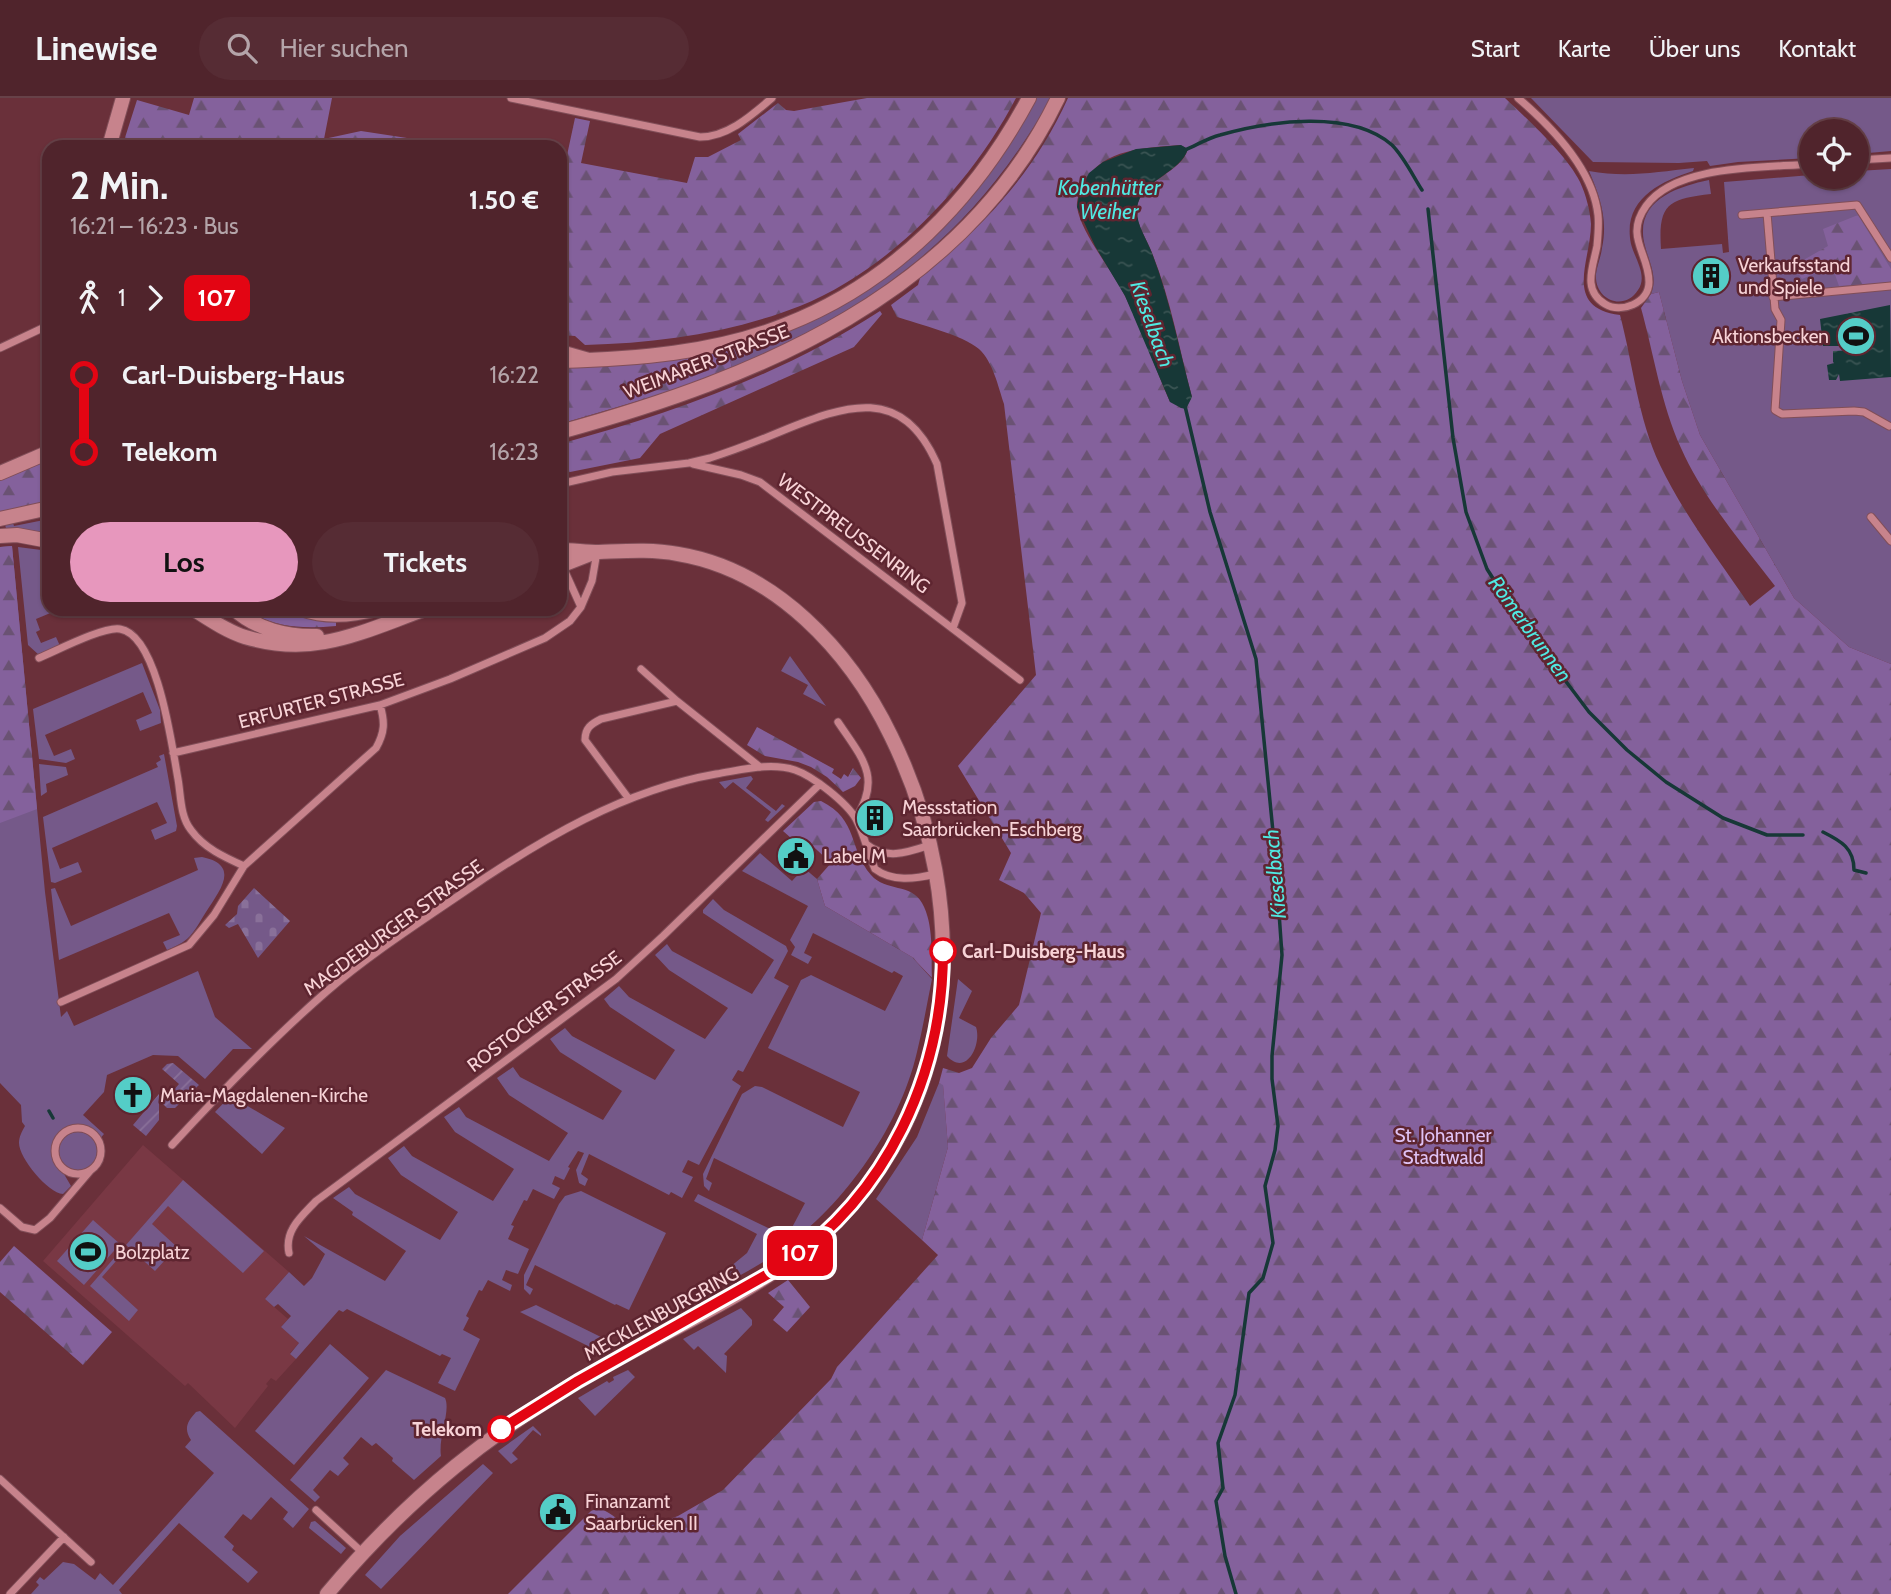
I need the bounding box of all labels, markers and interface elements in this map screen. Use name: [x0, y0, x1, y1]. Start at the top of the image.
search box: [199, 17, 689, 80]
text: Linewise: [35, 28, 157, 68]
icon: search: [223, 29, 261, 67]
text: Hier suchen: [279, 32, 409, 64]
text: Start: [1471, 34, 1520, 63]
text: Karte: [1558, 34, 1611, 63]
text: Über uns: [1649, 34, 1740, 63]
text: Kontakt: [1778, 34, 1856, 63]
map controls: [1799, 119, 1869, 189]
button: locate: [1799, 119, 1869, 189]
text: 2 Min.: [70, 162, 168, 209]
water label: Kobenhütter Weiher: [1058, 175, 1162, 224]
text: 1.50 €: [469, 184, 539, 216]
text: 16:21 – 16:23 · Bus: [70, 212, 239, 240]
place label: Verkaufsstand und Spiele: [1738, 254, 1850, 299]
building icon: Verkaufsstand und Spiele: [1690, 255, 1732, 297]
water label: Kieselbach: [1125, 277, 1180, 370]
icon: walk: [70, 279, 108, 317]
icon: forward: [136, 279, 174, 317]
text: 107: [198, 283, 236, 312]
text: 1: [118, 284, 126, 312]
sports icon: Aktionsbecken: [1835, 315, 1877, 357]
street label: WEIMARER STRASSE: [620, 319, 792, 404]
place label: Aktionsbecken: [1712, 325, 1829, 348]
text: Carl-Duisberg-Haus: [122, 359, 345, 391]
text: 16:22: [490, 361, 539, 389]
text: Telekom: [122, 436, 217, 468]
text: 16:23: [489, 438, 539, 466]
street label: WESTPREUSSENRING: [773, 469, 934, 598]
button: Los: [70, 522, 298, 602]
button: Tickets: [312, 522, 539, 602]
water label: Römerbrunnen: [1484, 571, 1577, 687]
street label: ERFURTER STRASSE: [236, 667, 406, 734]
place label: Messstation Saarbrücken-Eschberg: [902, 796, 1082, 841]
building icon: Messstation Saarbrücken-Eschberg: [854, 797, 896, 839]
water label: Kieselbach: [1258, 828, 1291, 920]
public building icon: Label M: [775, 835, 817, 877]
place label: Label M: [823, 845, 886, 868]
street label: MAGDEBURGER STRASSE: [299, 854, 488, 1000]
marker: Carl-Duisberg-Haus: [930, 938, 956, 964]
place label: Carl-Duisberg-Haus: [962, 940, 1125, 963]
street label: ROSTOCKER STRASSE: [463, 946, 626, 1077]
church icon: Maria-Magdalenen-Kirche: [112, 1074, 154, 1116]
place label: Maria-Magdalenen-Kirche: [160, 1084, 368, 1107]
park label: St. Johanner Stadtwald: [1395, 1124, 1491, 1169]
line badge: 107: [760, 1230, 840, 1276]
sports icon: Bolzplatz: [67, 1231, 109, 1273]
text: 107: [781, 1238, 819, 1267]
place label: Bolzplatz: [115, 1241, 190, 1264]
street label: MECKLENBURGRING: [580, 1261, 743, 1366]
marker: Telekom: [488, 1416, 514, 1442]
place label: Telekom: [412, 1418, 482, 1441]
place label: Finanzamt Saarbrücken II: [585, 1490, 698, 1535]
public building icon: Finanzamt Saarbrücken II: [537, 1491, 579, 1533]

